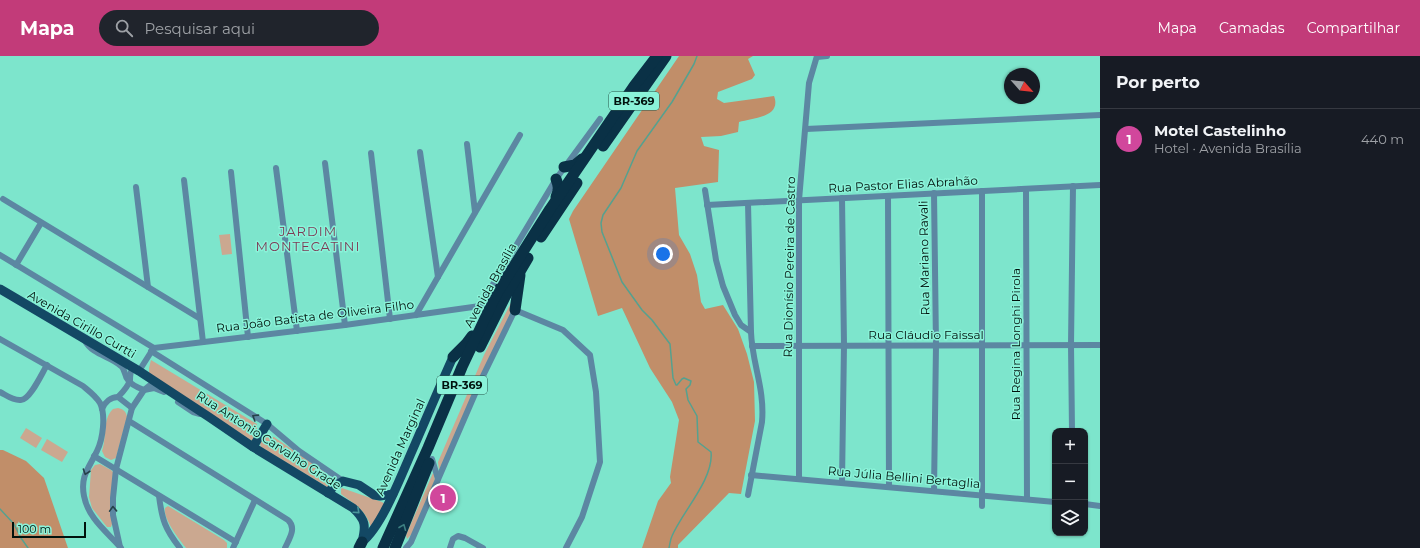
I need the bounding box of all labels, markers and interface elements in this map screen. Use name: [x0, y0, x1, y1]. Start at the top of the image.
search box: [99, 10, 379, 46]
text: Mapa: [20, 17, 75, 40]
icon: search: [113, 17, 135, 39]
text: Pesquisar aqui: [145, 19, 255, 38]
text: Mapa: [1158, 19, 1197, 37]
text: Camadas: [1219, 19, 1285, 37]
text: Compartilhar: [1307, 19, 1400, 37]
north arrow: [1004, 68, 1040, 104]
text: Por perto: [1116, 72, 1200, 92]
road number: BR-369: [609, 92, 659, 110]
text: Motel Castelinho: [1154, 121, 1286, 140]
text: 1: [1126, 131, 1132, 147]
text: 440 m: [1361, 131, 1404, 147]
text: Hotel · Avenida Brasília: [1154, 140, 1302, 156]
street label: Rua Pastor Elias Abrahão: [828, 173, 978, 195]
street label: Rua Dionísio Pereira de Castro: [780, 176, 798, 358]
street label: Rua Mariano Ravali: [916, 201, 932, 315]
district label: JARDIM MONTECATINI: [256, 223, 360, 254]
street label: Avenida Brasília: [460, 240, 520, 330]
your location: [653, 244, 673, 264]
street label: Rua Regina Longhi Pirola: [1008, 268, 1023, 420]
street label: Avenida Cirillo Curtti: [25, 287, 139, 361]
street label: Rua João Batista de Oliveira Filho: [215, 296, 415, 336]
street label: Rua Cláudio Faissal: [868, 327, 984, 342]
road number: BR-369: [437, 376, 487, 394]
street label: Rua Antonio Carvalho Grade: [194, 387, 344, 493]
street label: Avenida Marginal: [372, 396, 428, 498]
one-way arrow: [253, 415, 260, 422]
map controls: [1052, 428, 1088, 536]
button: +: [1052, 428, 1088, 464]
street label: Rua Júlia Bellini Bertaglia: [827, 463, 981, 491]
button: −: [1052, 464, 1088, 500]
one-way arrow: [82, 468, 91, 475]
pin: 1: [430, 483, 456, 513]
button: layers: [1052, 500, 1088, 536]
one-way arrow: [109, 506, 117, 512]
one-way arrow: [352, 507, 359, 514]
scale bar: [12, 520, 86, 539]
text: 100 m: [18, 522, 51, 536]
one-way arrow: [399, 523, 407, 530]

